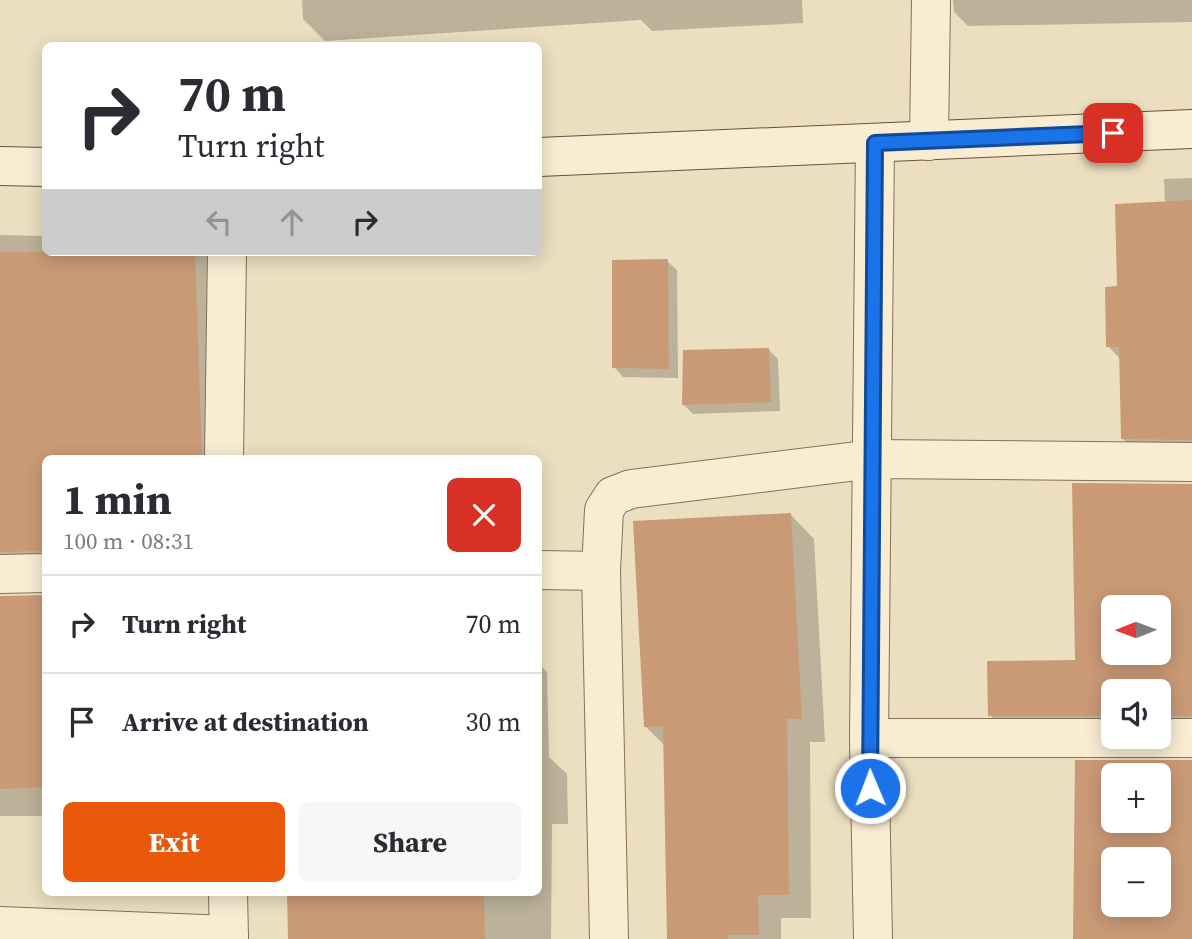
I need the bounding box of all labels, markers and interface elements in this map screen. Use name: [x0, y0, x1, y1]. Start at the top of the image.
text: 70 m: [178, 60, 286, 127]
icon: right: [63, 70, 154, 161]
pin: [1083, 103, 1143, 163]
icon: arrive: [1094, 114, 1132, 152]
text: Turn right: [178, 124, 324, 168]
icon: left: [200, 203, 238, 241]
icon: ahead: [273, 203, 311, 241]
icon: right: [346, 203, 384, 241]
text: 1 min: [63, 470, 172, 528]
button: close: [447, 478, 521, 552]
text: 100 m · 08:31: [63, 525, 194, 557]
north arrow: [1101, 595, 1171, 665]
map controls: [1101, 595, 1171, 917]
icon: right: [63, 605, 101, 643]
text: Turn right: [122, 606, 246, 642]
text: 70 m: [466, 606, 521, 642]
button: sound: [1101, 679, 1171, 749]
icon: arrive: [63, 703, 101, 741]
text: Arrive at destination: [122, 704, 369, 740]
text: 30 m: [466, 704, 521, 740]
position arrow: [833, 751, 907, 825]
button: +: [1101, 763, 1171, 833]
button: Exit: [63, 802, 285, 882]
button: Share: [299, 802, 521, 882]
button: −: [1101, 847, 1171, 917]

